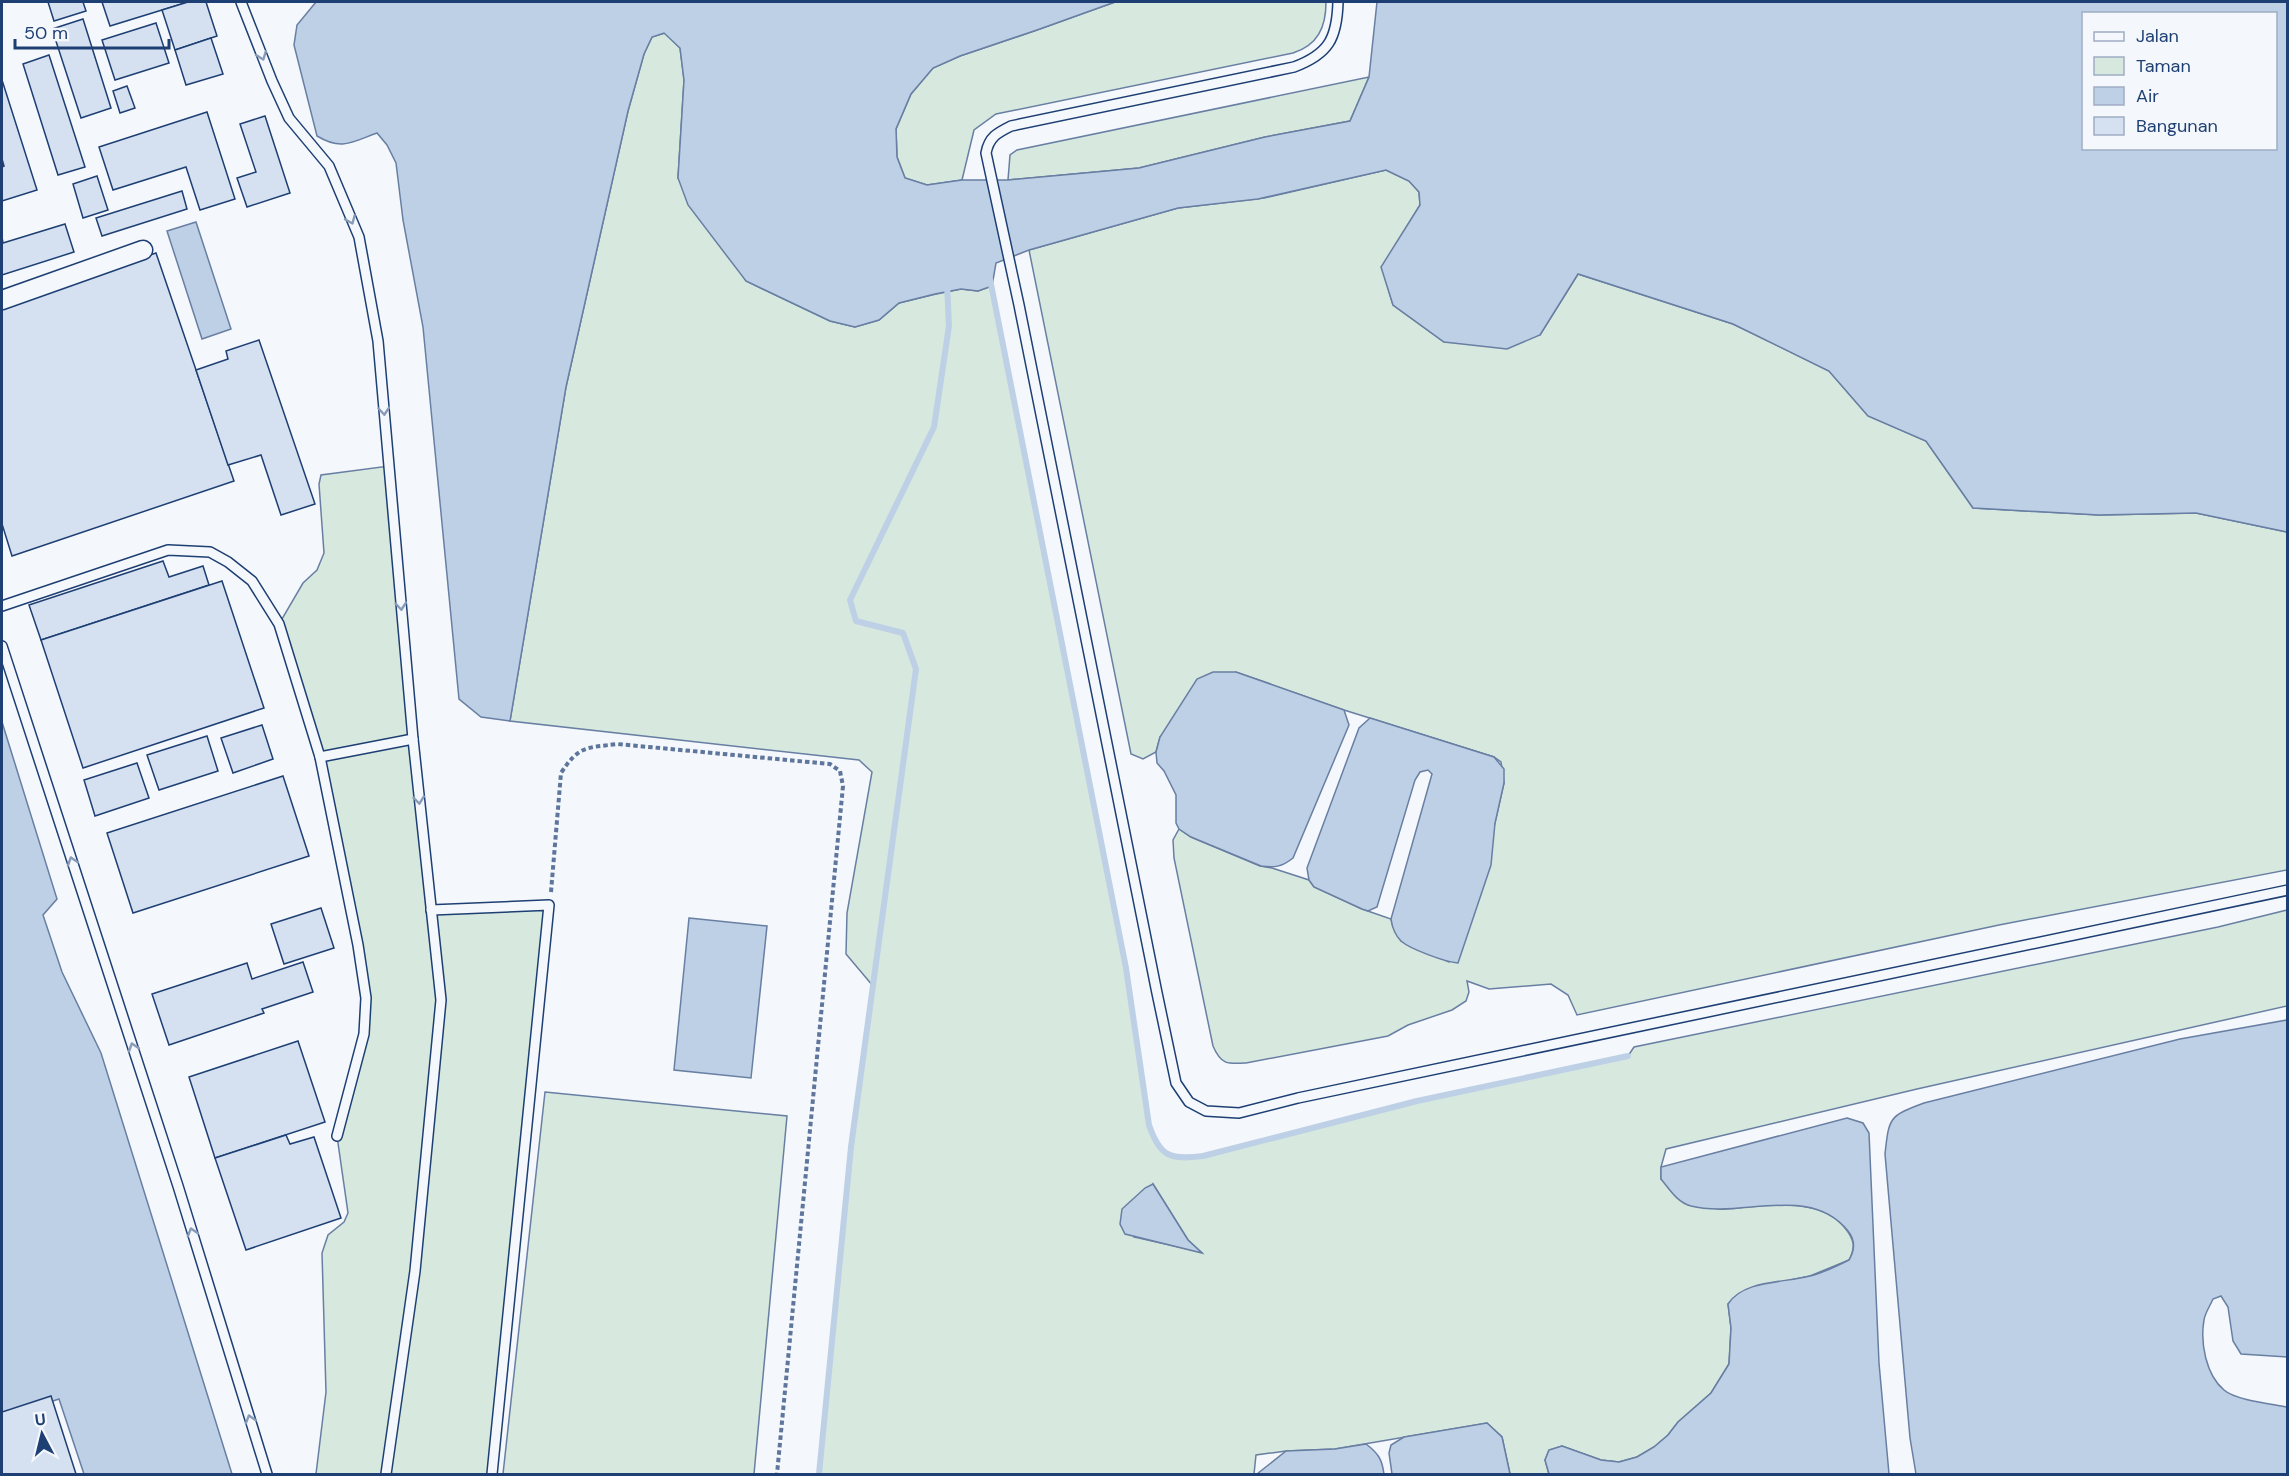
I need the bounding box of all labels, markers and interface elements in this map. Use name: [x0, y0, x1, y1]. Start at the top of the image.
scale bar: [15, 12, 170, 50]
legend: [2082, 12, 2277, 150]
text: 50 m: [24, 21, 68, 45]
text: Jalan: [2136, 24, 2179, 48]
one-way arrow: [255, 50, 267, 61]
text: Taman: [2136, 54, 2191, 78]
text: Air: [2136, 84, 2159, 108]
text: Bangunan: [2136, 114, 2218, 138]
one-way arrow: [344, 214, 356, 225]
one-way arrow: [377, 407, 390, 416]
one-way arrow: [394, 601, 407, 610]
one-way arrow: [412, 795, 425, 804]
one-way arrow: [67, 856, 80, 867]
one-way arrow: [127, 1042, 140, 1053]
one-way arrow: [187, 1227, 199, 1238]
north arrow: [12, 1404, 72, 1464]
text: U: [34, 1409, 47, 1431]
one-way arrow: [245, 1414, 257, 1425]

